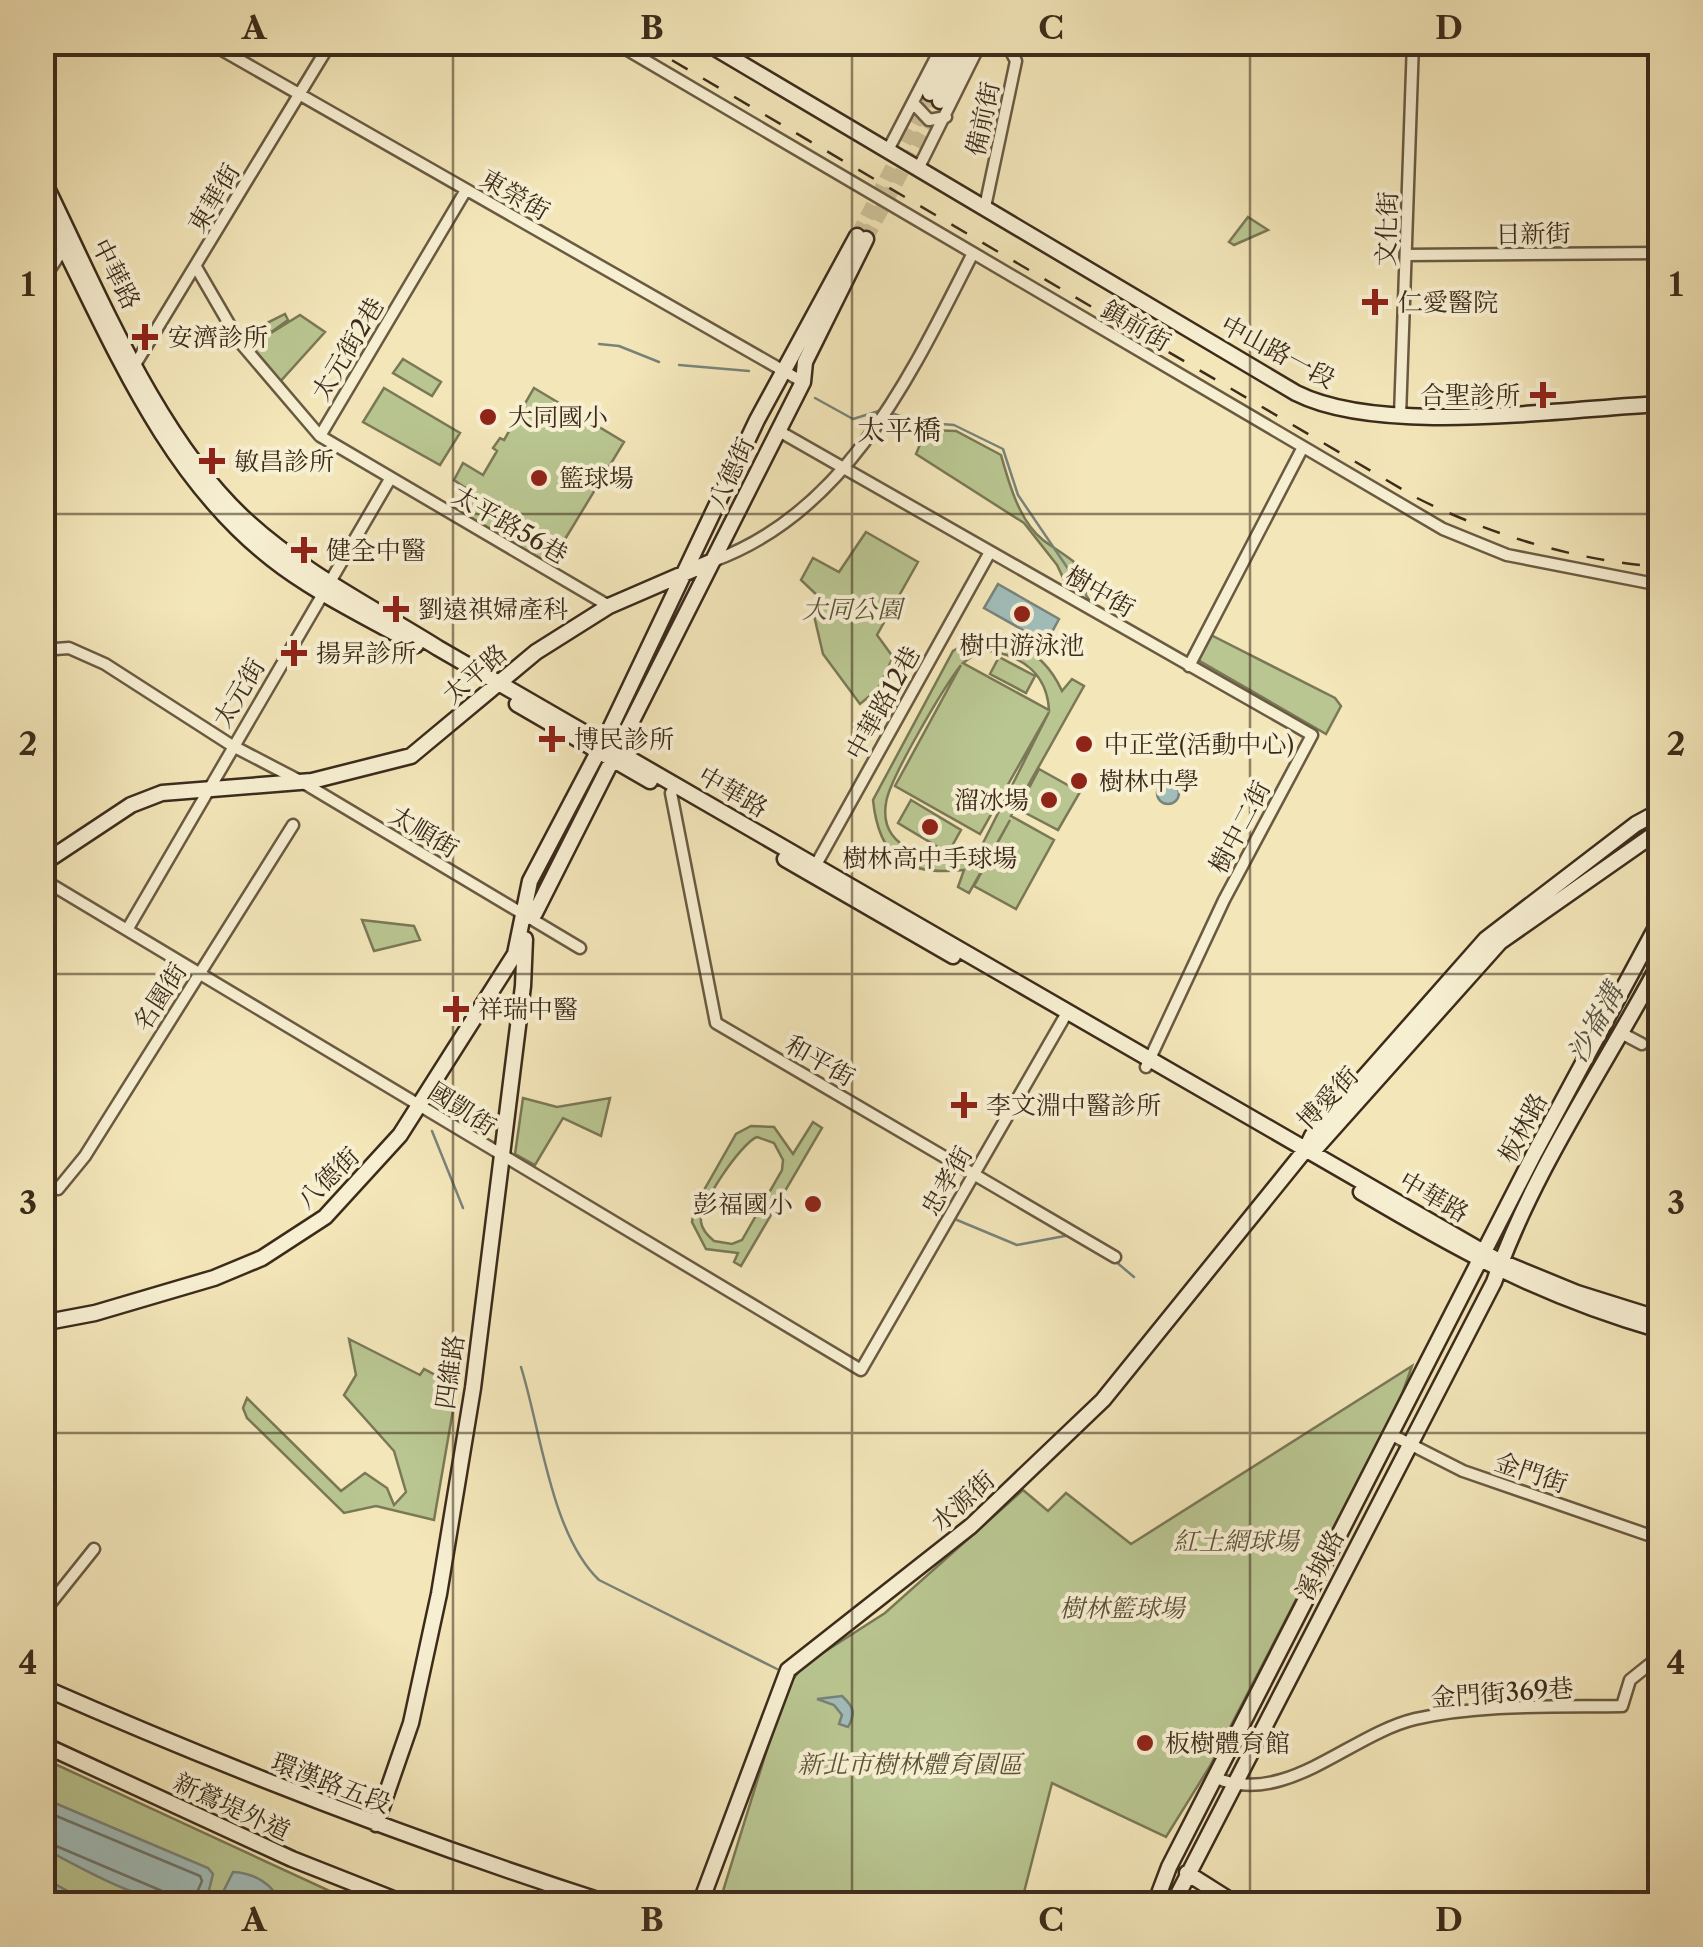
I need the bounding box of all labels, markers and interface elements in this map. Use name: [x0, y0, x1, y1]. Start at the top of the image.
text: A: [241, 8, 268, 47]
text: B: [640, 8, 664, 47]
text: C: [1038, 8, 1064, 47]
text: D: [1435, 8, 1463, 47]
street label: 備前街: [960, 79, 1006, 159]
street label: 東華街: [181, 158, 247, 238]
street label: 東榮街: [475, 163, 555, 227]
street label: 文化街: [1370, 191, 1404, 267]
street label: 日新街: [1495, 218, 1571, 250]
street label: 中華路: [85, 234, 147, 314]
text: 1: [21, 265, 36, 304]
text: 1: [1669, 265, 1684, 304]
place label: 仁愛醫院: [1398, 287, 1498, 318]
marker: 仁愛醫院: [1362, 289, 1388, 315]
street label: 太元街2巷: [305, 292, 391, 406]
street label: 鎮前街: [1096, 294, 1176, 358]
street label: 中山路一段: [1216, 309, 1340, 395]
place label: 安濟診所: [168, 322, 268, 353]
marker: 安濟診所: [132, 324, 158, 350]
place label: 合聖診所: [1420, 380, 1520, 411]
marker: 合聖診所: [1530, 382, 1556, 408]
place label: 大同國小: [508, 402, 608, 433]
marker: 大同國小: [477, 406, 499, 428]
district label: 太平橋: [857, 413, 941, 447]
street label: 八德街: [701, 432, 761, 514]
place label: 敏昌診所: [234, 446, 334, 477]
marker: 敏昌診所: [199, 448, 225, 474]
place label: 籃球場: [559, 463, 634, 494]
marker: 籃球場: [528, 467, 550, 489]
street label: 太平路56巷: [447, 480, 573, 570]
place label: 健全中醫: [326, 535, 426, 566]
marker: 健全中醫: [291, 537, 317, 563]
street label: 樹中街: [1060, 560, 1140, 624]
place label: 劉遠祺婦產科: [418, 594, 568, 625]
park label: 大同公園: [802, 594, 906, 625]
marker: 劉遠祺婦產科: [383, 596, 409, 622]
marker: 樹中游泳池: [1011, 603, 1033, 625]
place label: 樹中游泳池: [959, 630, 1085, 661]
place label: 揚昇診所: [316, 638, 416, 669]
street label: 太平路: [437, 638, 513, 710]
marker: 揚昇診所: [281, 640, 307, 666]
street label: 中華路12巷: [839, 641, 927, 765]
street label: 太元街: [206, 653, 272, 733]
text: 2: [19, 724, 37, 763]
place label: 博民診所: [574, 724, 674, 755]
text: 2: [1667, 724, 1685, 763]
marker: 博民診所: [539, 726, 565, 752]
place label: 中正堂(活動中心): [1104, 729, 1294, 760]
marker: 中正堂(活動中心): [1073, 733, 1095, 755]
street label: 中華路: [693, 760, 773, 824]
place label: 樹林中學: [1099, 766, 1199, 797]
marker: 樹林中學: [1068, 770, 1090, 792]
street label: 樹中二街: [1203, 776, 1277, 878]
place label: 溜冰場: [954, 785, 1029, 816]
marker: 溜冰場: [1038, 789, 1060, 811]
street label: 太順街: [384, 799, 464, 865]
marker: 樹林高中手球場: [919, 816, 941, 838]
place label: 樹林高中手球場: [842, 843, 1018, 874]
street label: 名園街: [127, 957, 193, 1037]
water label: 沙崙溝: [1560, 975, 1632, 1068]
place label: 祥瑞中醫: [478, 994, 578, 1025]
marker: 祥瑞中醫: [443, 996, 469, 1022]
street label: 和平街: [780, 1029, 860, 1093]
street label: 博愛街: [1291, 1060, 1365, 1136]
street label: 國凱街: [422, 1076, 502, 1142]
street label: 板林路: [1492, 1088, 1554, 1168]
place label: 李文淵中醫診所: [986, 1090, 1161, 1121]
marker: 李文淵中醫診所: [951, 1092, 977, 1118]
street label: 八德街: [290, 1141, 366, 1215]
street label: 忠孝街: [915, 1141, 979, 1221]
street label: 中華路: [1394, 1165, 1474, 1229]
text: 3: [19, 1183, 37, 1222]
text: 3: [1667, 1183, 1685, 1222]
place label: 彭福國小: [693, 1189, 793, 1220]
marker: 彭福國小: [802, 1193, 824, 1215]
street label: 四維路: [429, 1333, 471, 1411]
street label: 金門街: [1490, 1446, 1572, 1500]
street label: 水源街: [925, 1464, 1001, 1538]
street label: 溪城路: [1289, 1525, 1351, 1605]
park label: 紅土網球場: [1173, 1526, 1300, 1557]
park label: 樹林籃球場: [1059, 1593, 1186, 1624]
text: 4: [19, 1643, 37, 1682]
text: 4: [1667, 1643, 1685, 1682]
street label: 金門街369巷: [1430, 1673, 1574, 1713]
place label: 板樹體育館: [1165, 1728, 1290, 1759]
marker: 板樹體育館: [1134, 1732, 1156, 1754]
street label: 環漢路五段: [267, 1746, 395, 1820]
park label: 新北市樹林體育園區: [797, 1749, 1025, 1780]
street label: 新鶯堤外道: [169, 1767, 295, 1847]
text: A: [241, 1900, 268, 1939]
text: B: [640, 1900, 664, 1939]
text: C: [1038, 1900, 1064, 1939]
text: D: [1435, 1900, 1463, 1939]

